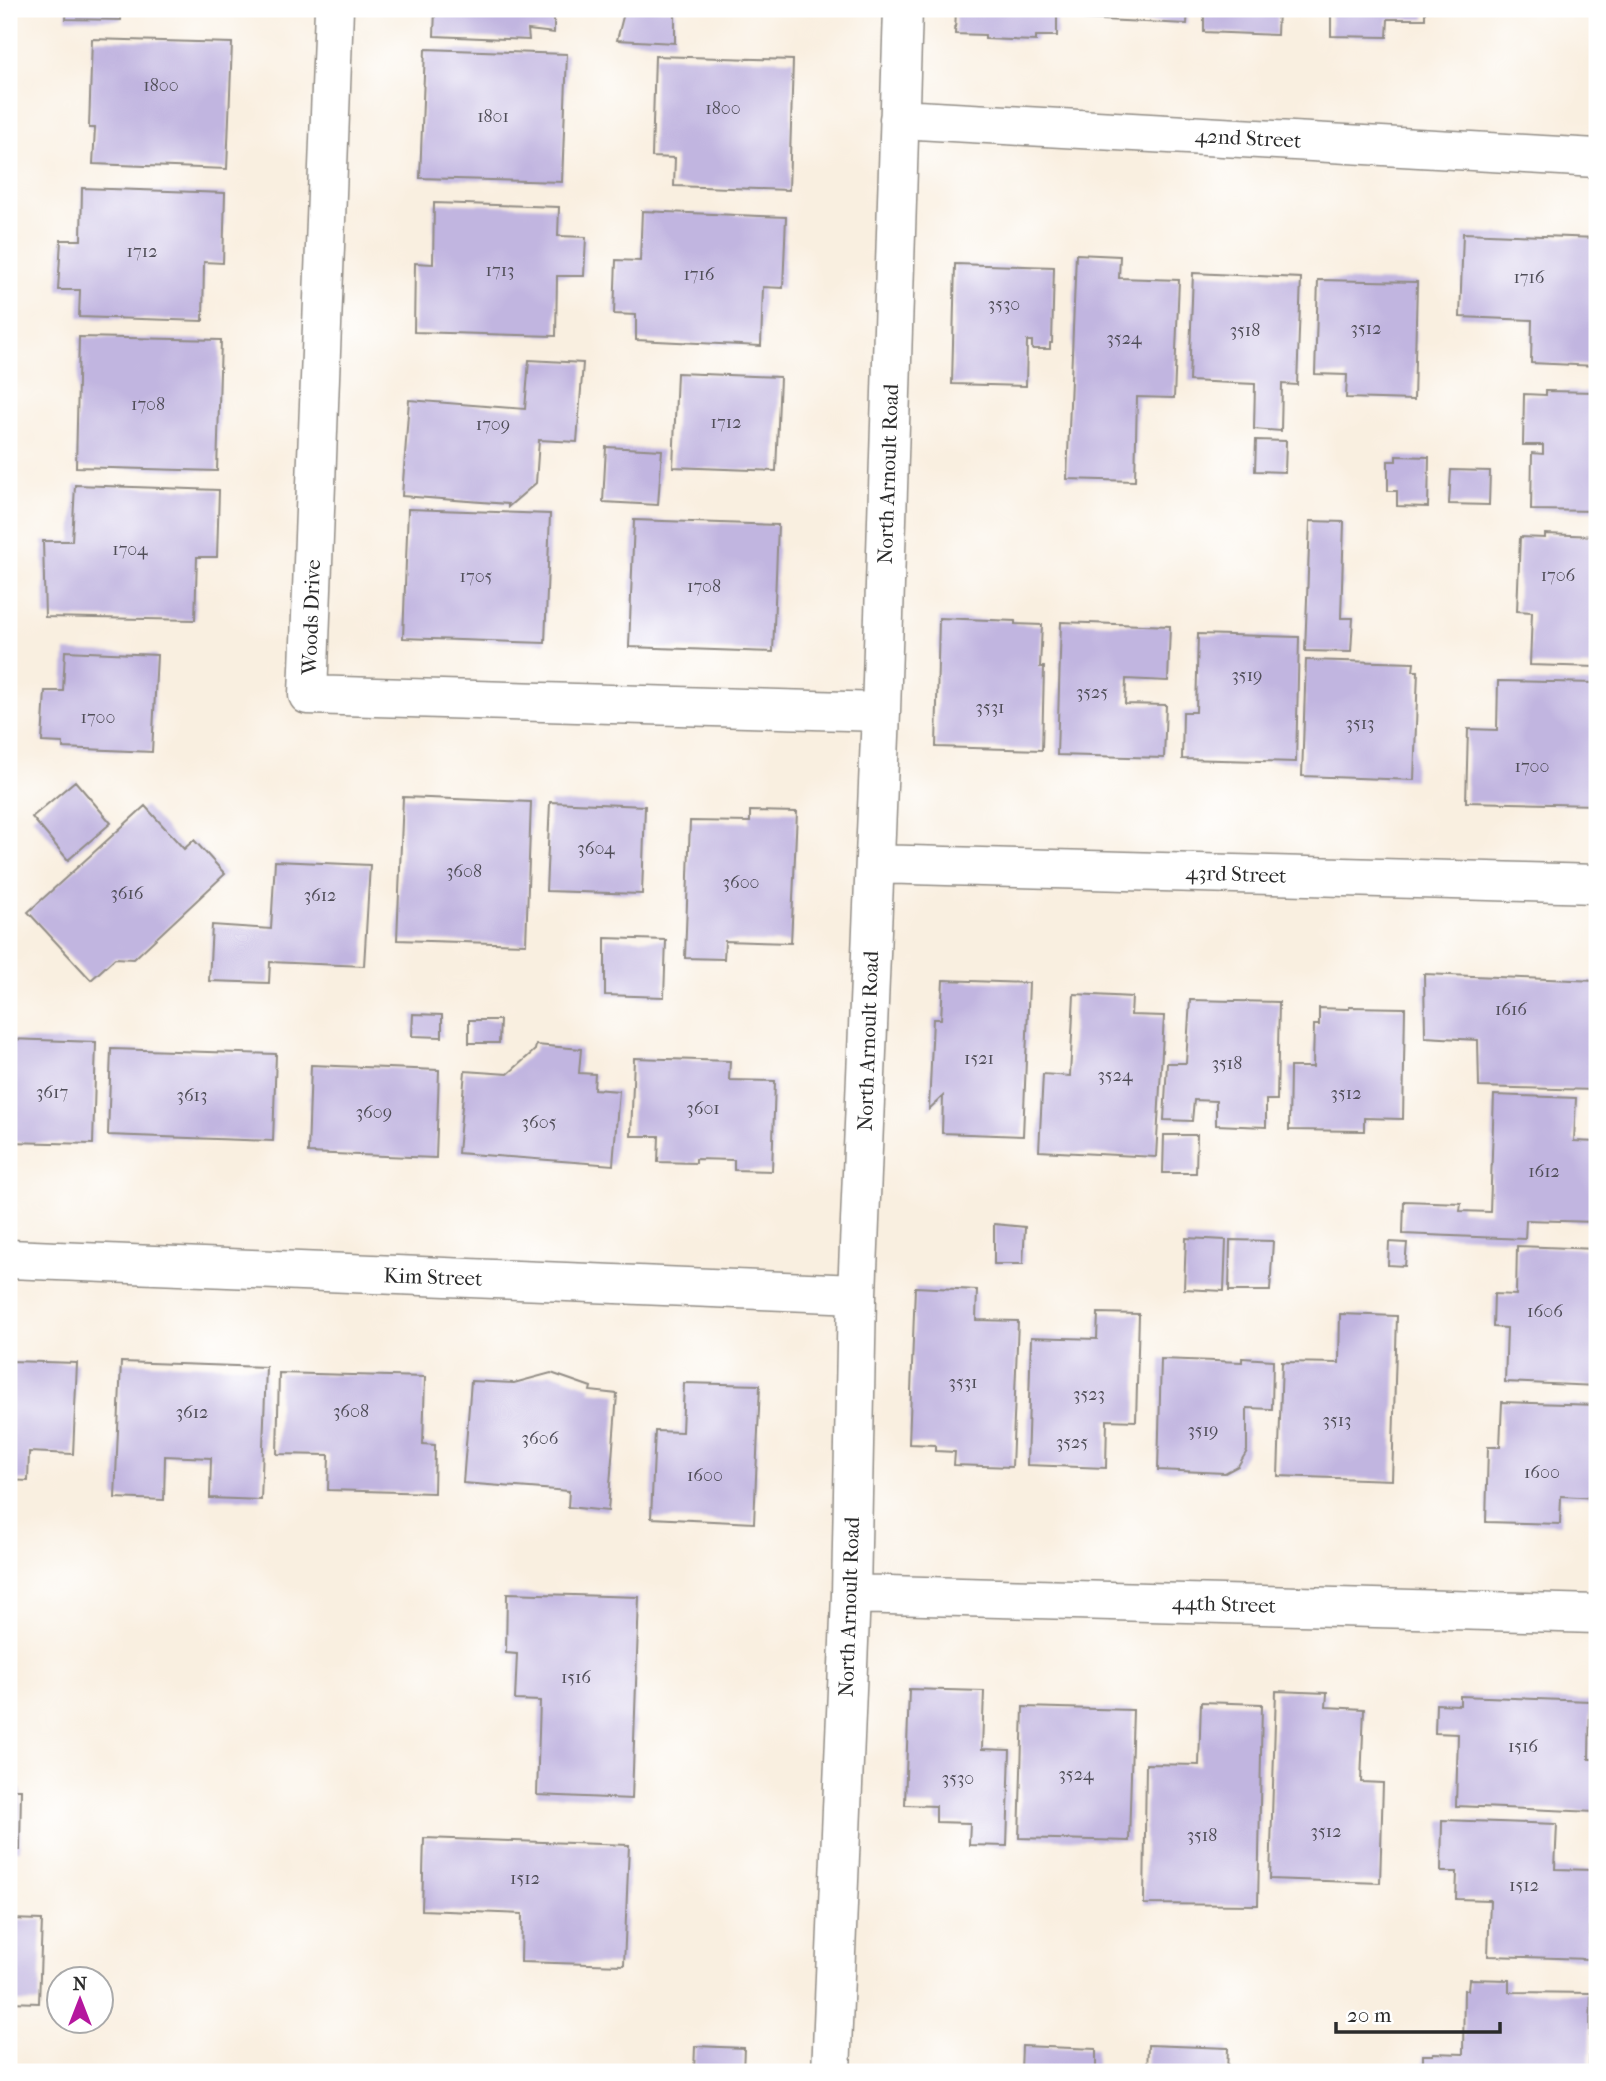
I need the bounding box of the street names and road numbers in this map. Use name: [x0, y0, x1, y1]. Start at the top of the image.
street label: 42nd Street: [1194, 123, 1302, 153]
street label: North Arnoult Road: [873, 383, 903, 565]
street label: Woods Drive: [297, 559, 325, 676]
street label: 43rd Street: [1185, 860, 1287, 888]
street label: North Arnoult Road: [853, 950, 883, 1132]
street label: Kim Street: [383, 1263, 483, 1291]
street label: North Arnoult Road: [834, 1516, 864, 1698]
street label: 44th Street: [1172, 1590, 1277, 1618]

